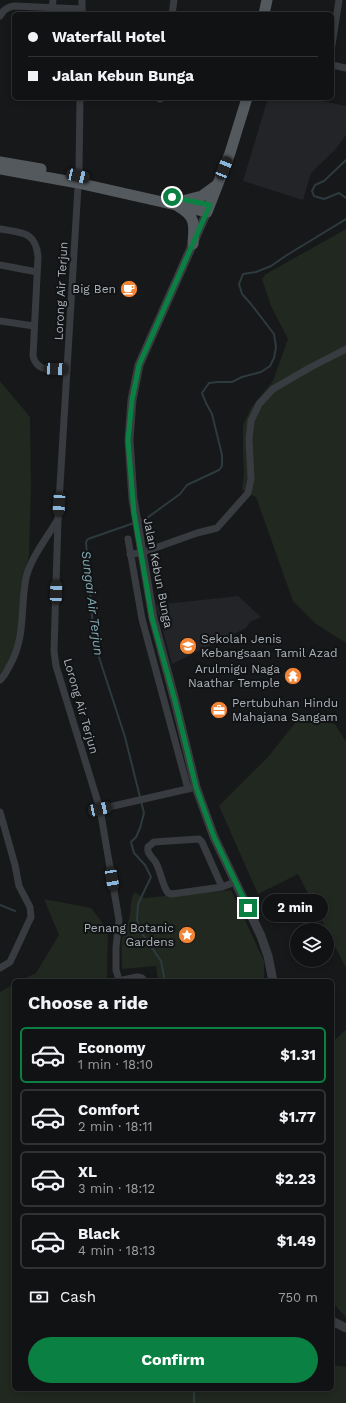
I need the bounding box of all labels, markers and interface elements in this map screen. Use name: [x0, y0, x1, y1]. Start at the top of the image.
text: Waterfall Hotel: [52, 28, 165, 46]
text: Jalan Kebun Bunga: [52, 67, 194, 85]
car: [214, 155, 234, 181]
car: [65, 167, 91, 185]
route start: [163, 188, 181, 206]
street label: Lorong Air Terjun: [51, 241, 71, 341]
cafe icon: Big Ben: [119, 279, 139, 299]
place label: Big Ben: [72, 282, 116, 296]
car: [44, 362, 68, 376]
car: [52, 492, 66, 516]
street label: Jalan Kebun Bunga: [140, 517, 176, 629]
water label: Sungai Air Terjun: [79, 550, 106, 656]
car: [50, 580, 62, 604]
place label: Sekolah Jenis Kebangsaan Tamil Azad: [201, 632, 338, 660]
school or university icon: Sekolah Jenis Kebangsaan Tamil Azad: [178, 636, 198, 656]
street label: Lorong Air Terjun: [61, 657, 101, 755]
place label: Arulmigu Naga Naathar Temple: [188, 662, 280, 690]
temple icon: Arulmigu Naga Naathar Temple: [283, 666, 303, 686]
place label: Pertubuhan Hindu Mahajana Sangam: [232, 696, 338, 724]
office icon: Pertubuhan Hindu Mahajana Sangam: [209, 700, 229, 720]
car: [87, 801, 113, 817]
car: [104, 866, 120, 892]
callout: 2 min: [262, 894, 328, 922]
route end: [239, 899, 257, 917]
text: 2 min: [277, 900, 313, 915]
place label: Penang Botanic Gardens: [84, 921, 174, 949]
map controls: [290, 923, 334, 967]
button: layers: [290, 923, 334, 967]
place icon: Penang Botanic Gardens: [177, 925, 197, 945]
text: Choose a ride: [28, 992, 148, 1013]
icon: car: [30, 1037, 66, 1073]
text: Economy: [78, 1039, 145, 1057]
text: $1.31: [280, 1046, 316, 1064]
text: 1 min · 18:10: [78, 1057, 153, 1072]
icon: car: [30, 1099, 66, 1135]
text: Comfort: [78, 1101, 139, 1119]
text: $1.77: [279, 1108, 316, 1126]
text: 2 min · 18:11: [78, 1119, 153, 1134]
icon: car: [30, 1161, 66, 1197]
text: XL: [78, 1163, 97, 1181]
text: $2.23: [275, 1170, 316, 1188]
text: 3 min · 18:12: [78, 1181, 155, 1196]
icon: car: [30, 1223, 66, 1259]
text: Black: [78, 1225, 120, 1243]
text: $1.49: [277, 1232, 316, 1250]
text: 4 min · 18:13: [78, 1243, 155, 1258]
icon: cash: [28, 1286, 50, 1308]
text: Cash: [60, 1288, 96, 1306]
text: 750 m: [278, 1290, 318, 1305]
button: Confirm: [28, 1337, 318, 1383]

